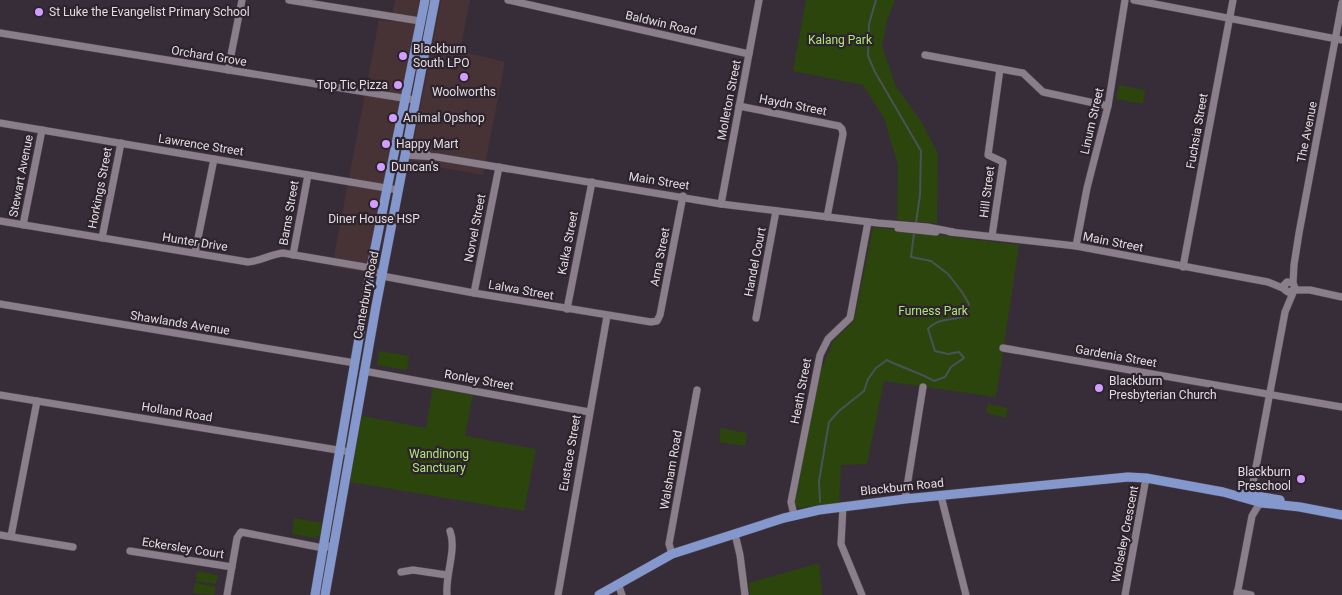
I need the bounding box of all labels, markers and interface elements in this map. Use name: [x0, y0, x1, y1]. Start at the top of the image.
place label: St Luke the Evangelist Primary School: [49, 5, 250, 19]
marker: St Luke the Evangelist Primary School: [33, 6, 45, 18]
street label: Baldwin Road: [624, 8, 698, 38]
park label: Kalang Park: [808, 33, 873, 47]
place label: Blackburn South LPO: [413, 42, 469, 70]
street label: Orchard Grove: [170, 43, 248, 69]
marker: Blackburn South LPO: [397, 50, 409, 62]
street label: Molleton Street: [714, 59, 744, 141]
marker: Woolworths: [458, 71, 470, 83]
place label: Top Tic Pizza: [317, 78, 388, 92]
marker: Top Tic Pizza: [392, 79, 404, 91]
place label: Woolworths: [432, 85, 496, 99]
street label: Linum Street: [1078, 86, 1106, 156]
street label: Haydn Street: [758, 92, 828, 118]
street label: Fuchsia Street: [1183, 92, 1211, 170]
street label: The Avenue: [1294, 100, 1320, 164]
place label: Animal Opshop: [403, 111, 485, 125]
marker: Animal Opshop: [387, 112, 399, 124]
street label: Lawrence Street: [157, 131, 245, 159]
street label: Stewart Avenue: [6, 134, 36, 218]
place label: Happy Mart: [396, 137, 459, 151]
marker: Happy Mart: [380, 138, 392, 150]
street label: Horkings Street: [85, 146, 115, 230]
place label: Duncan's: [391, 160, 439, 174]
marker: Duncan's: [375, 161, 387, 173]
street label: Hill Street: [977, 165, 997, 219]
street label: Main Street: [628, 169, 690, 193]
street label: Barns Street: [276, 179, 302, 246]
street label: Norvel Street: [462, 193, 488, 263]
marker: Diner House HSP: [368, 198, 380, 210]
street label: Kalka Street: [555, 210, 581, 276]
place label: Diner House HSP: [328, 212, 420, 226]
street label: Arna Street: [647, 226, 673, 288]
street label: Handel Court: [741, 226, 769, 298]
street label: Main Street: [1082, 229, 1144, 255]
street label: Hunter Drive: [161, 230, 229, 254]
street label: Canterbury Road: [351, 250, 381, 340]
street label: Lalwa Street: [487, 277, 555, 303]
park label: Furness Park: [898, 304, 969, 318]
street label: Shawlands Avenue: [129, 308, 231, 338]
street label: Gardenia Street: [1074, 342, 1158, 370]
street label: Heath Street: [788, 357, 814, 425]
street label: Ronley Street: [443, 367, 515, 393]
place label: Blackburn Presbyterian Church: [1109, 374, 1217, 402]
marker: Blackburn Presbyterian Church: [1093, 382, 1105, 394]
street label: Holland Road: [141, 399, 213, 425]
street label: Eustace Street: [556, 414, 584, 492]
street label: Walsham Road: [657, 429, 685, 511]
park label: Wandinong Sanctuary: [409, 447, 469, 475]
place label: Blackburn Preschool: [1237, 465, 1291, 493]
marker: Blackburn Preschool: [1295, 473, 1307, 485]
street label: Blackburn Road: [860, 476, 944, 498]
street label: Wolseley Crescent: [1109, 484, 1141, 584]
street label: Eckersley Court: [141, 535, 225, 561]

